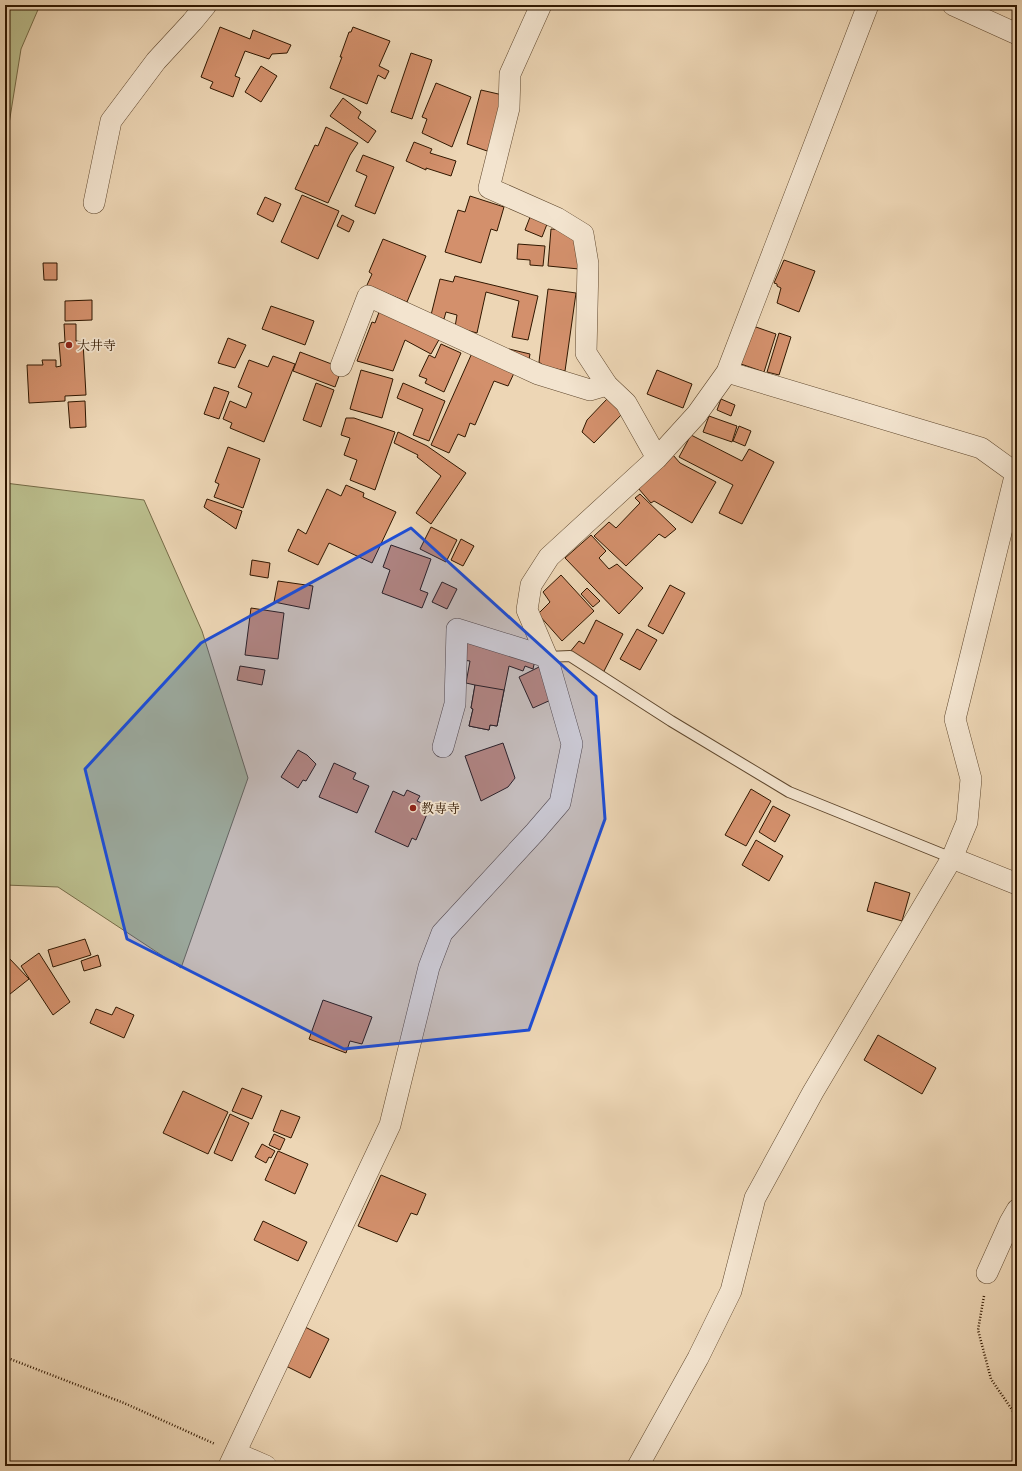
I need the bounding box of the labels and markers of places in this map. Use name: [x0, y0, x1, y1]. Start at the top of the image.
place label: 大井寺: [77, 338, 116, 354]
marker: 大井寺: [64, 340, 74, 350]
place label: 教専寺: [421, 801, 460, 817]
marker: 教専寺: [408, 803, 418, 813]

